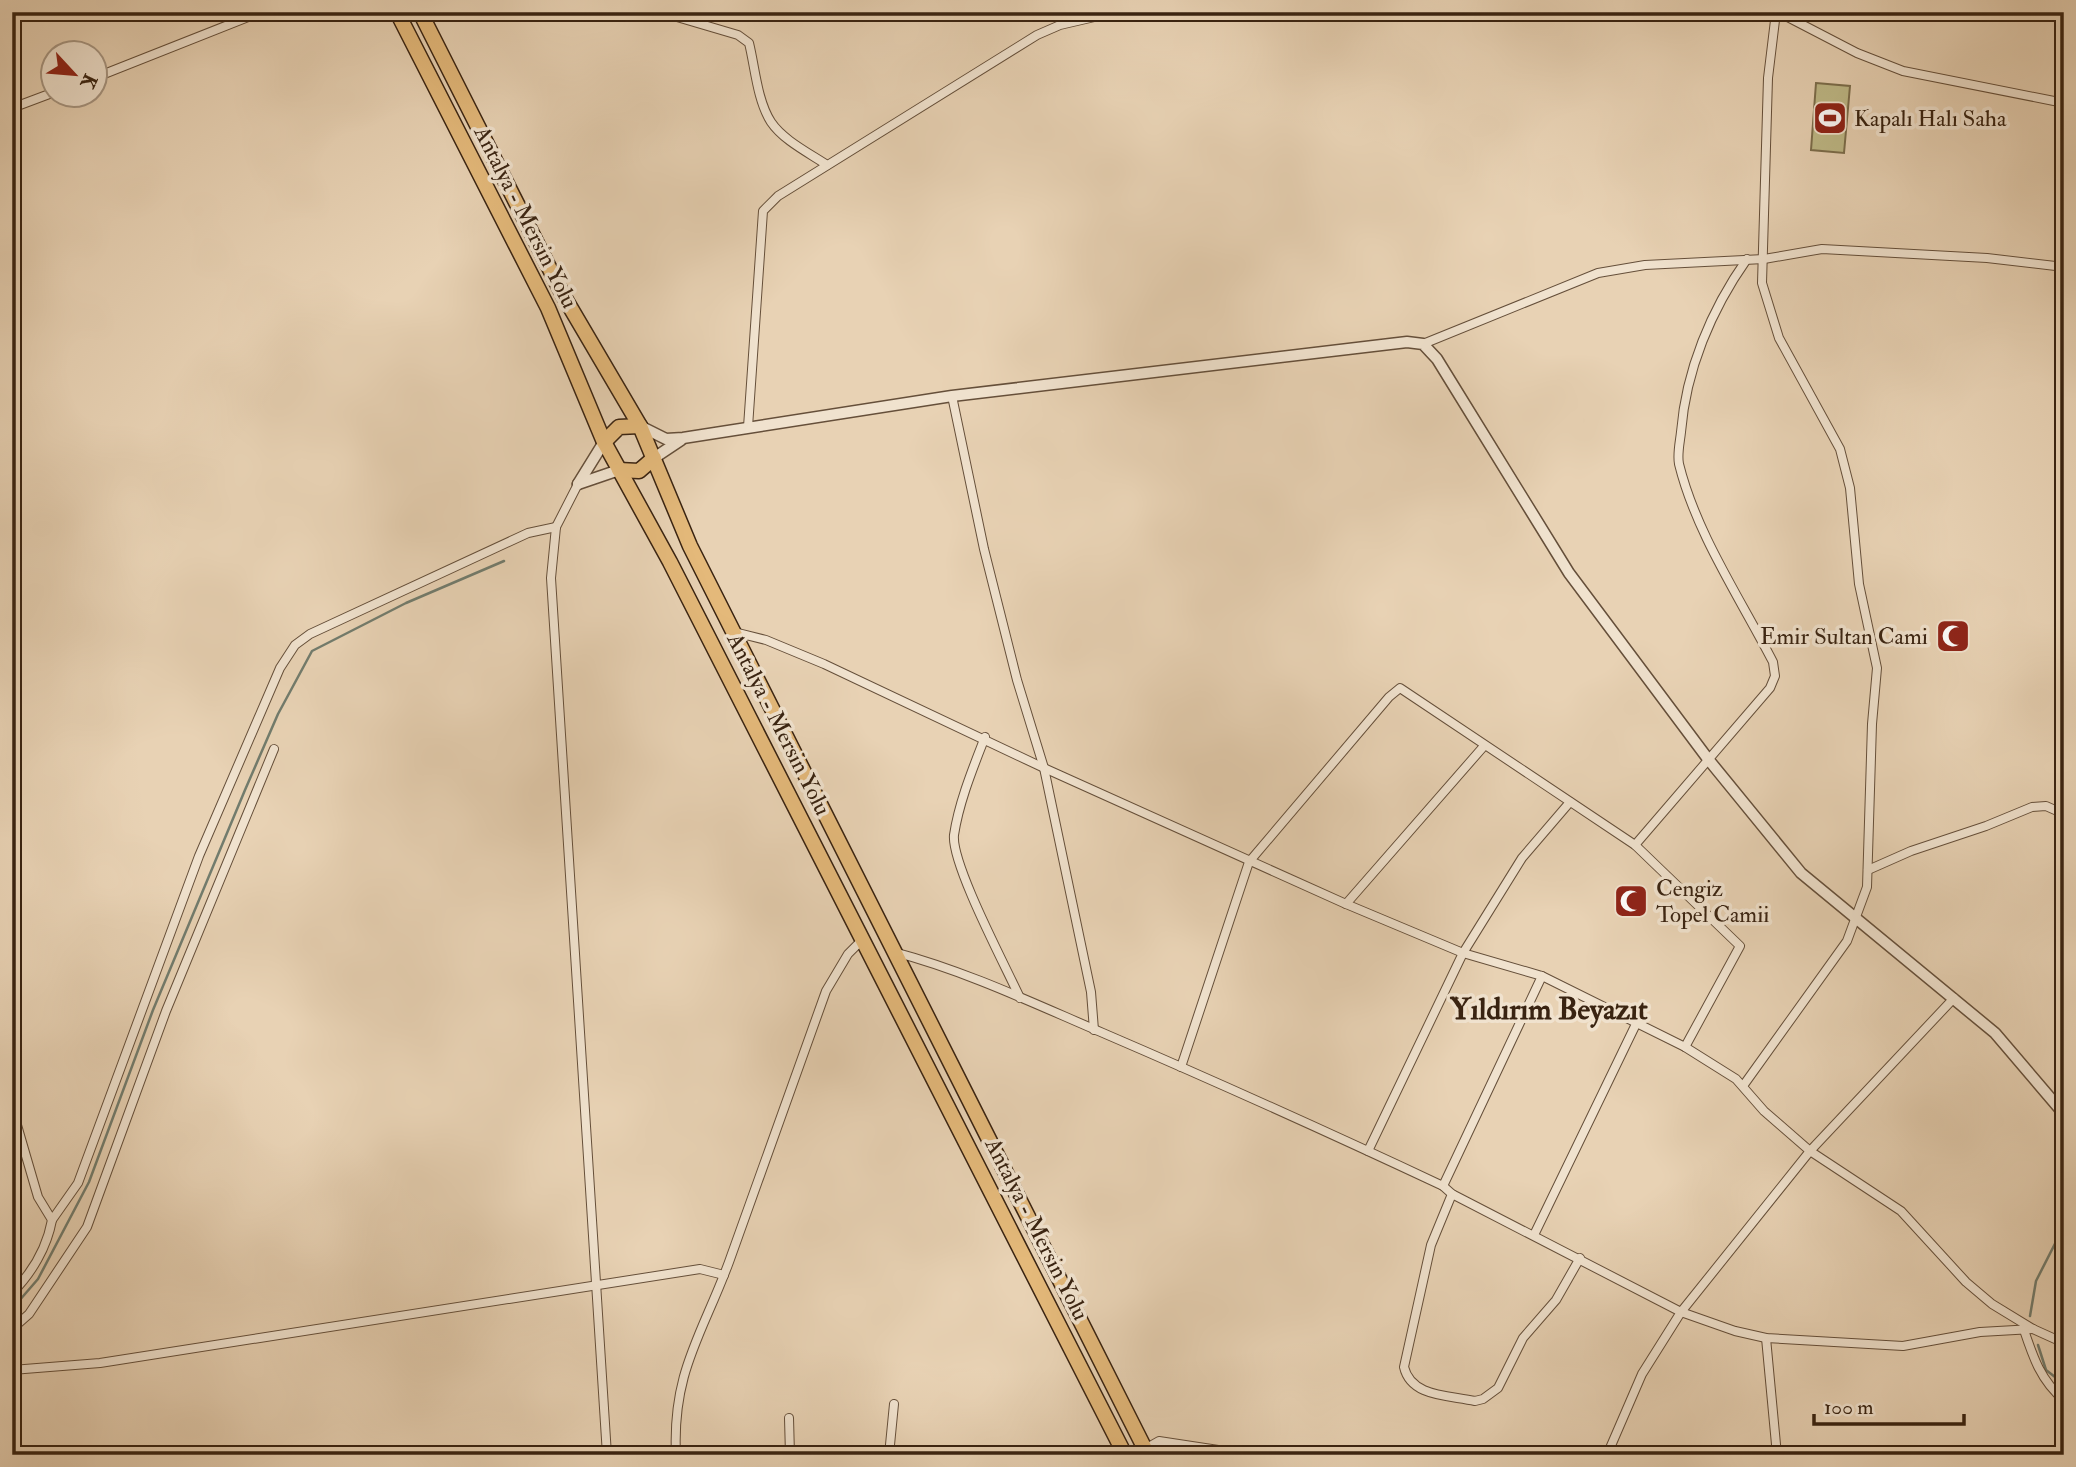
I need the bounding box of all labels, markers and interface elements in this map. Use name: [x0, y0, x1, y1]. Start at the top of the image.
north arrow: [38, 38, 108, 108]
text: K: [74, 70, 102, 93]
sports icon: Kapalı Halı Saha: [1811, 99, 1849, 137]
place label: Kapalı Halı Saha: [1854, 104, 2007, 134]
street label: Antalya - Mersin Yolu: [467, 120, 585, 313]
mosque icon: Emir Sultan Cami: [1934, 617, 1972, 655]
place label: Emir Sultan Cami: [1760, 622, 1928, 651]
street label: Antalya - Mersin Yolu: [720, 627, 838, 820]
place label: Cengiz Topel Camii: [1656, 874, 1769, 930]
mosque icon: Cengiz Topel Camii: [1612, 882, 1650, 920]
district label: Yıldırım Beyazıt: [1449, 991, 1648, 1028]
street label: Antalya - Mersin Yolu: [978, 1132, 1096, 1325]
scale bar: [1814, 1383, 1964, 1427]
text: 100 m: [1824, 1394, 1874, 1421]

